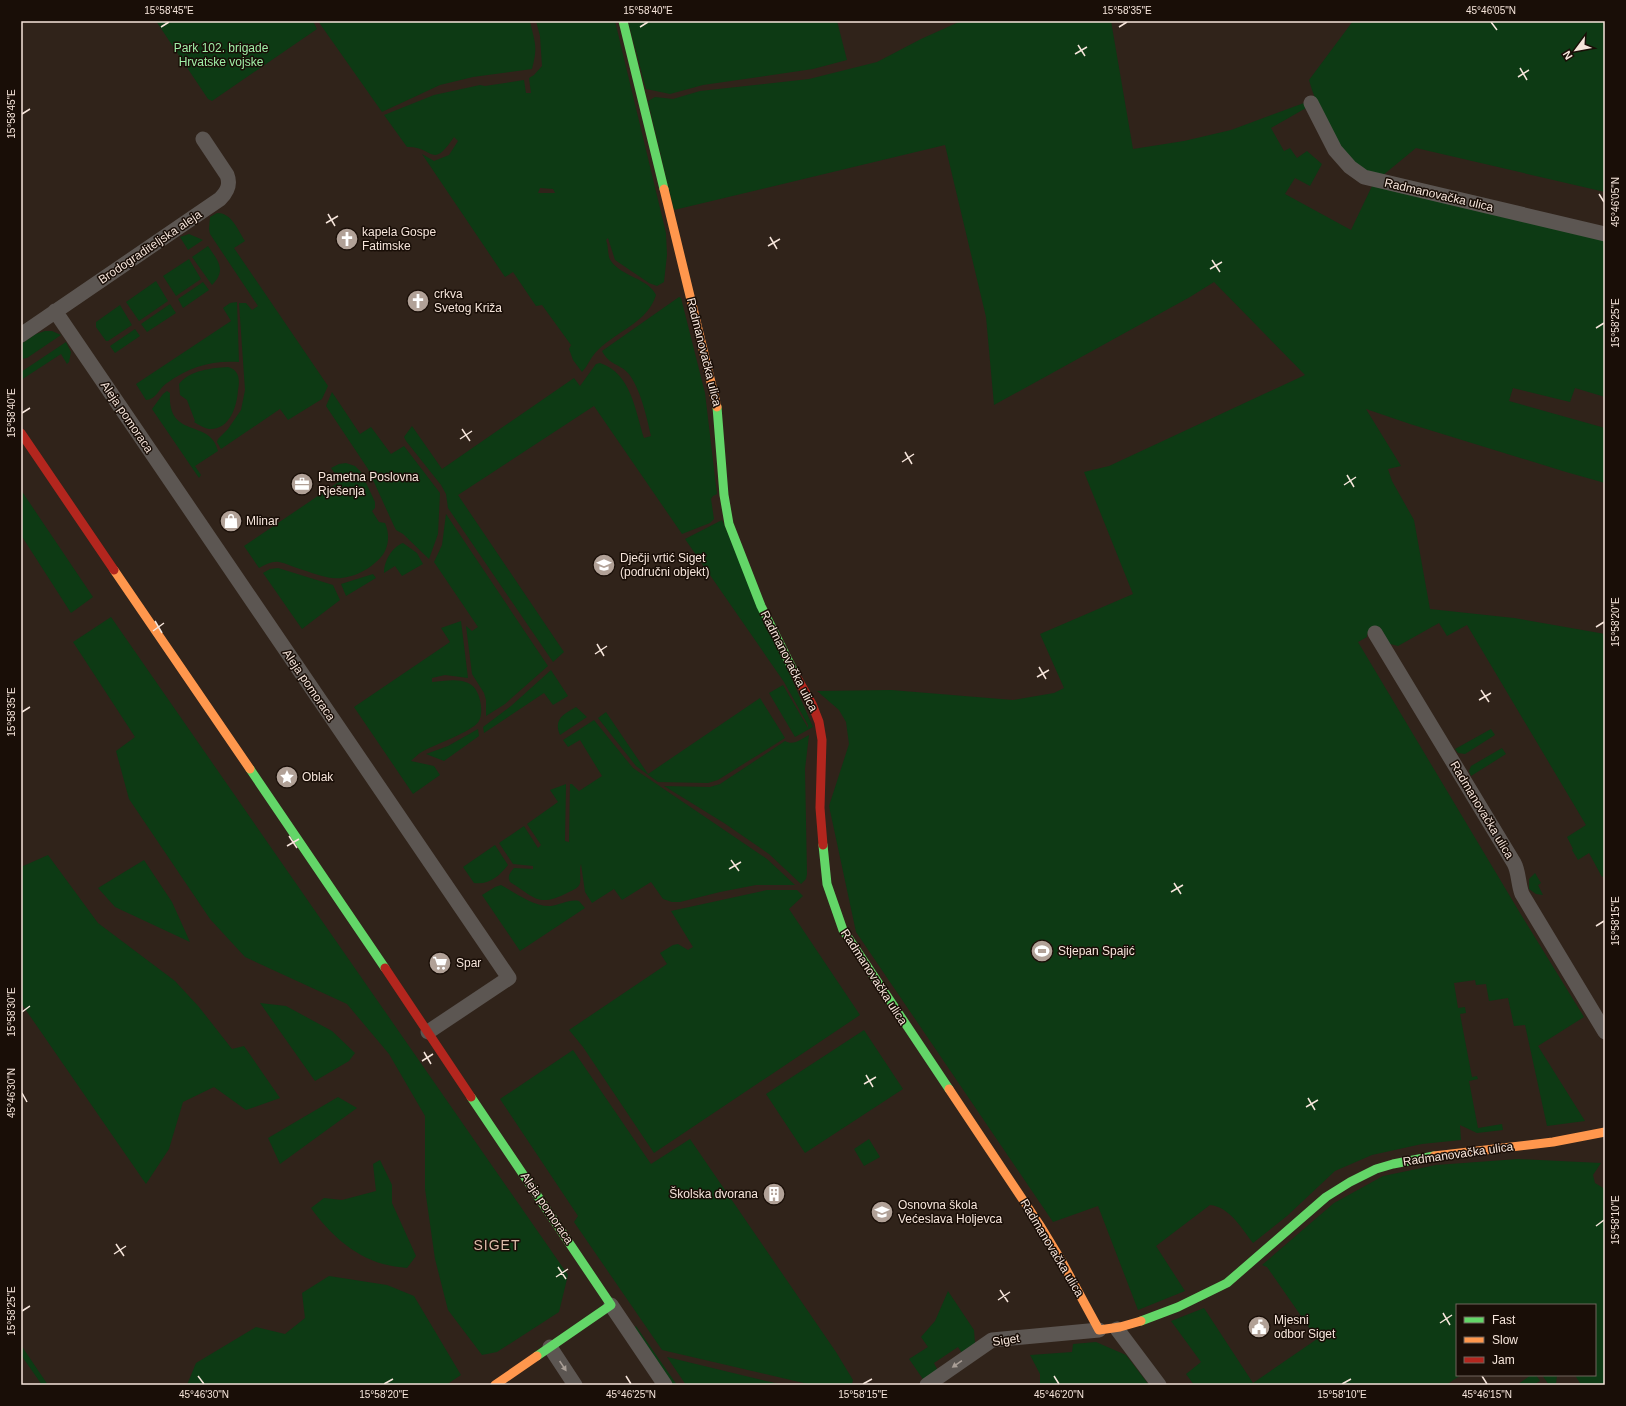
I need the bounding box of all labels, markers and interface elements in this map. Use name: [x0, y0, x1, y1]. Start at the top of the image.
text: 15°58'45"E: [144, 5, 194, 16]
text: 15°58'40"E: [623, 5, 673, 16]
text: 15°58'35"E: [1102, 5, 1152, 16]
text: 45°46'05"N: [1466, 5, 1516, 16]
north arrow: [1556, 30, 1596, 70]
park label: Park 102. brigade Hrvatske vojske: [174, 41, 269, 69]
text: N: [1560, 49, 1575, 62]
text: 15°58'45"E: [6, 89, 17, 139]
street label: Radmanovačka ulica: [1383, 176, 1495, 214]
text: 45°46'05"N: [1610, 177, 1621, 227]
street label: Brodograditeljska aleja: [96, 207, 205, 287]
place label: kapela Gospe Fatimske: [362, 225, 436, 253]
church icon: kapela Gospe Fatimske: [334, 226, 360, 252]
place label: crkva Svetog Križa: [434, 287, 502, 315]
church icon: crkva Svetog Križa: [405, 288, 431, 314]
street label: Radmanovačka ulica: [684, 296, 724, 408]
text: 15°58'25"E: [1610, 298, 1621, 348]
street label: Aleja pomoraca: [98, 379, 156, 456]
text: 15°58'40"E: [6, 388, 17, 438]
place label: Pametna Poslovna Rješenja: [318, 470, 419, 498]
office icon: Pametna Poslovna Rješenja: [289, 471, 315, 497]
shop icon: Mlinar: [218, 508, 244, 534]
place label: Mlinar: [246, 514, 279, 528]
place label: Dječji vrtić Siget (područni objekt): [620, 551, 709, 579]
school or university icon: Dječji vrtić Siget (područni objekt): [591, 552, 617, 578]
text: 15°58'20"E: [1610, 597, 1621, 647]
street label: Radmanovačka ulica: [757, 608, 821, 714]
street label: Aleja pomoraca: [280, 647, 338, 724]
text: 15°58'35"E: [6, 687, 17, 737]
street label: Radmanovačka ulica: [1447, 759, 1517, 862]
place icon: Oblak: [274, 764, 300, 790]
place label: Oblak: [302, 770, 334, 784]
text: 15°58'15"E: [1610, 896, 1621, 946]
street label: Radmanovačka ulica: [838, 926, 910, 1028]
sports icon: Stjepan Spajić: [1029, 938, 1055, 964]
place label: Stjepan Spajić: [1058, 944, 1135, 958]
supermarket icon: Spar: [427, 950, 453, 976]
place label: Spar: [456, 956, 481, 970]
text: 15°58'30"E: [6, 987, 17, 1037]
text: 45°46'30"N: [6, 1068, 17, 1118]
street label: Radmanovačka ulica: [1402, 1139, 1514, 1169]
street label: Aleja pomoraca: [518, 1170, 576, 1247]
building icon: Školska dvorana: [761, 1181, 787, 1207]
place label: Školska dvorana: [669, 1186, 758, 1201]
text: 15°58'10"E: [1610, 1195, 1621, 1245]
street label: Radmanovačka ulica: [1017, 1197, 1087, 1300]
place label: Osnovna škola Većeslava Holjevca: [898, 1198, 1002, 1226]
school or university icon: Osnovna škola Većeslava Holjevca: [869, 1199, 895, 1225]
district label: SIGET: [473, 1237, 521, 1253]
text: 15°58'25"E: [6, 1286, 17, 1336]
legend: [1456, 1304, 1596, 1376]
place label: Mjesni odbor Siget: [1274, 1313, 1336, 1341]
text: Fast: [1492, 1313, 1516, 1327]
public building icon: Mjesni odbor Siget: [1246, 1314, 1272, 1340]
street label: Siget: [991, 1331, 1021, 1349]
text: Slow: [1492, 1333, 1518, 1347]
text: Jam: [1492, 1353, 1515, 1367]
one-way arrow: [559, 1360, 566, 1372]
one-way arrow: [952, 1360, 962, 1368]
text: 45°46'30"N: [179, 1389, 229, 1400]
text: 15°58'20"E: [359, 1389, 409, 1400]
text: 45°46'25"N: [606, 1389, 656, 1400]
text: 15°58'15"E: [838, 1389, 888, 1400]
text: 45°46'20"N: [1034, 1389, 1084, 1400]
text: 15°58'10"E: [1317, 1389, 1367, 1400]
text: 45°46'15"N: [1462, 1389, 1512, 1400]

